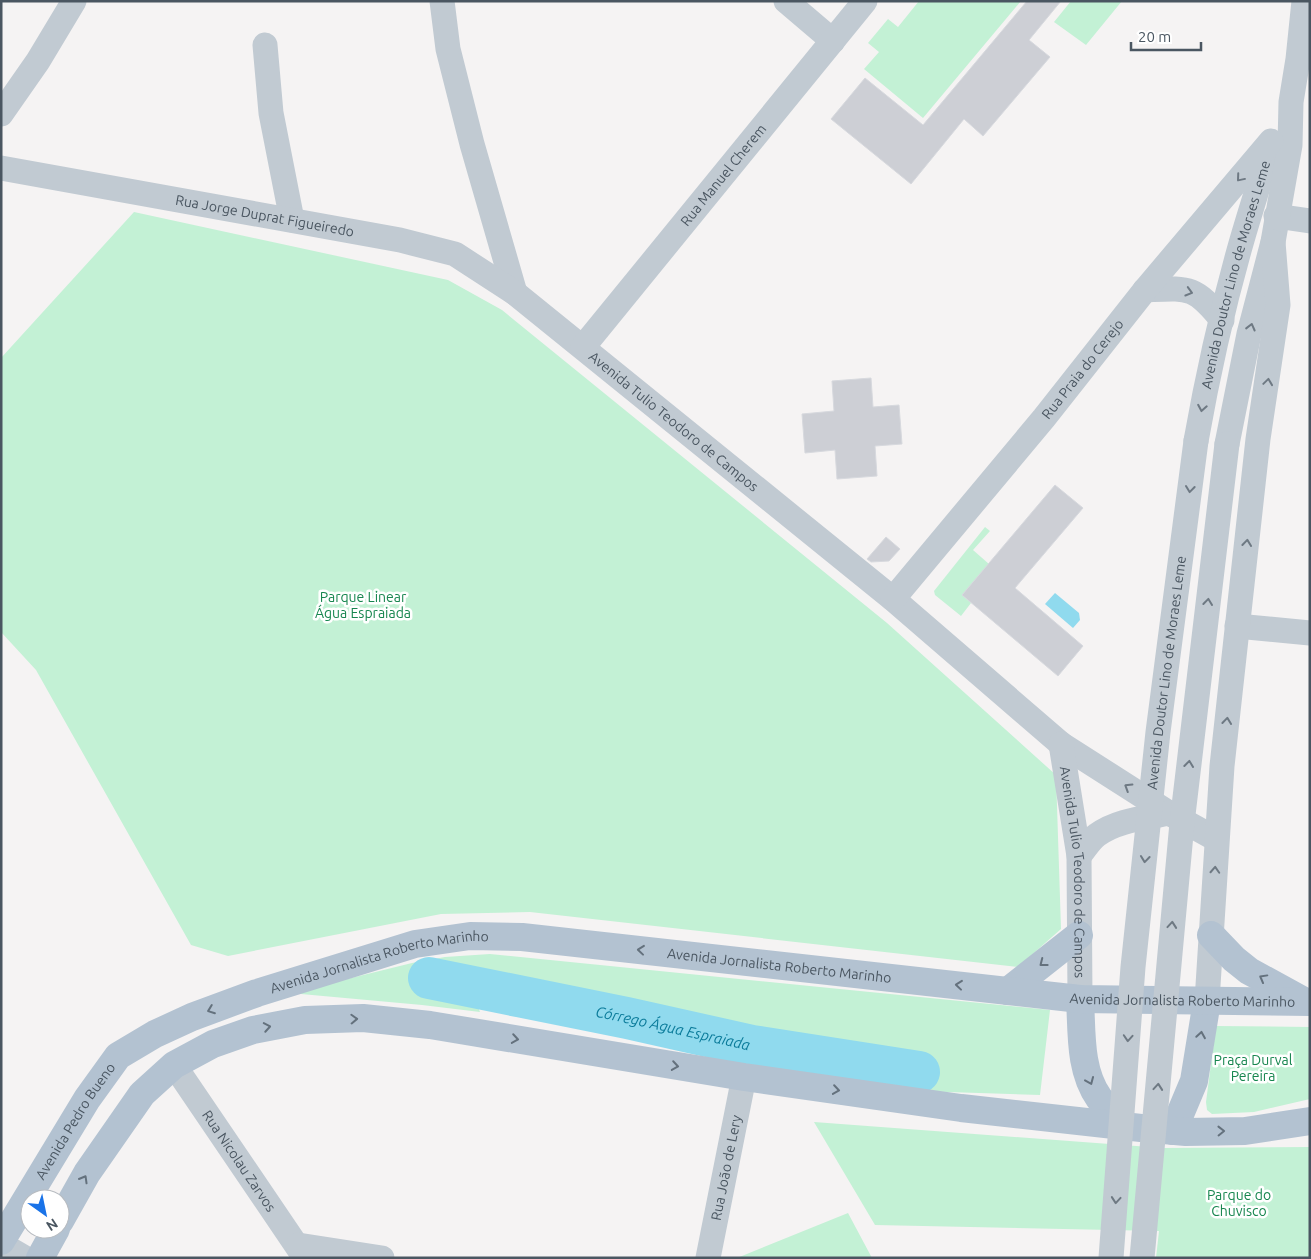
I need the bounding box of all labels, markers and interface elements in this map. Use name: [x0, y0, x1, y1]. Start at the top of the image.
scale bar: [1131, 20, 1201, 52]
text: 20 m: [1138, 28, 1171, 45]
street label: Rua Manuel Cherem: [677, 121, 769, 229]
street label: Avenida Doutor Lino de Moraes Leme: [1198, 159, 1273, 390]
one-way arrow: [1237, 172, 1245, 181]
street label: Rua Jorge Duprat Figueiredo: [174, 192, 355, 240]
one-way arrow: [1185, 286, 1193, 296]
street label: Rua Praia do Cerejo: [1038, 316, 1127, 422]
one-way arrow: [1245, 323, 1256, 332]
street label: Avenida Tulio Teodoro de Campos: [586, 348, 762, 495]
one-way arrow: [1262, 378, 1272, 386]
one-way arrow: [1197, 403, 1207, 412]
one-way arrow: [1185, 486, 1196, 494]
one-way arrow: [1241, 539, 1252, 547]
street label: Avenida Doutor Lino de Moraes Leme: [1144, 555, 1189, 790]
park label: Parque Linear Água Espraiada: [315, 589, 411, 621]
one-way arrow: [1202, 598, 1213, 606]
one-way arrow: [1221, 717, 1232, 725]
one-way arrow: [1183, 759, 1194, 767]
street label: Avenida Tulio Teodoro de Campos: [1057, 765, 1088, 978]
one-way arrow: [1124, 783, 1133, 793]
one-way arrow: [1139, 855, 1150, 863]
one-way arrow: [1209, 866, 1220, 874]
one-way arrow: [1167, 921, 1178, 929]
street label: Avenida Jornalista Roberto Marinho: [268, 928, 489, 996]
one-way arrow: [637, 945, 645, 956]
street label: Avenida Jornalista Roberto Marinho: [666, 945, 892, 986]
one-way arrow: [1039, 957, 1049, 966]
one-way arrow: [1259, 975, 1268, 985]
one-way arrow: [955, 980, 963, 991]
street label: Avenida Jornalista Roberto Marinho: [1069, 990, 1295, 1010]
water label: Córrego Água Espraiada: [594, 1003, 752, 1053]
one-way arrow: [207, 1004, 216, 1014]
one-way arrow: [350, 1013, 358, 1024]
one-way arrow: [262, 1022, 271, 1033]
one-way arrow: [1196, 1031, 1206, 1039]
one-way arrow: [511, 1033, 519, 1043]
one-way arrow: [1123, 1035, 1134, 1043]
park label: Praça Durval Pereira: [1214, 1052, 1293, 1084]
street label: Avenida Pedro Bueno: [32, 1060, 118, 1182]
one-way arrow: [671, 1060, 680, 1070]
one-way arrow: [1084, 1076, 1095, 1085]
one-way arrow: [1152, 1083, 1163, 1091]
one-way arrow: [832, 1084, 840, 1095]
street label: Rua Nicolau Zarvos: [199, 1107, 279, 1215]
street label: Rua João de Lery: [708, 1113, 744, 1222]
one-way arrow: [1218, 1126, 1226, 1136]
one-way arrow: [77, 1175, 87, 1184]
park label: Parque do Chuvisco: [1207, 1187, 1271, 1219]
north arrow: [20, 1189, 70, 1239]
one-way arrow: [1110, 1197, 1121, 1205]
text: N: [43, 1215, 61, 1234]

